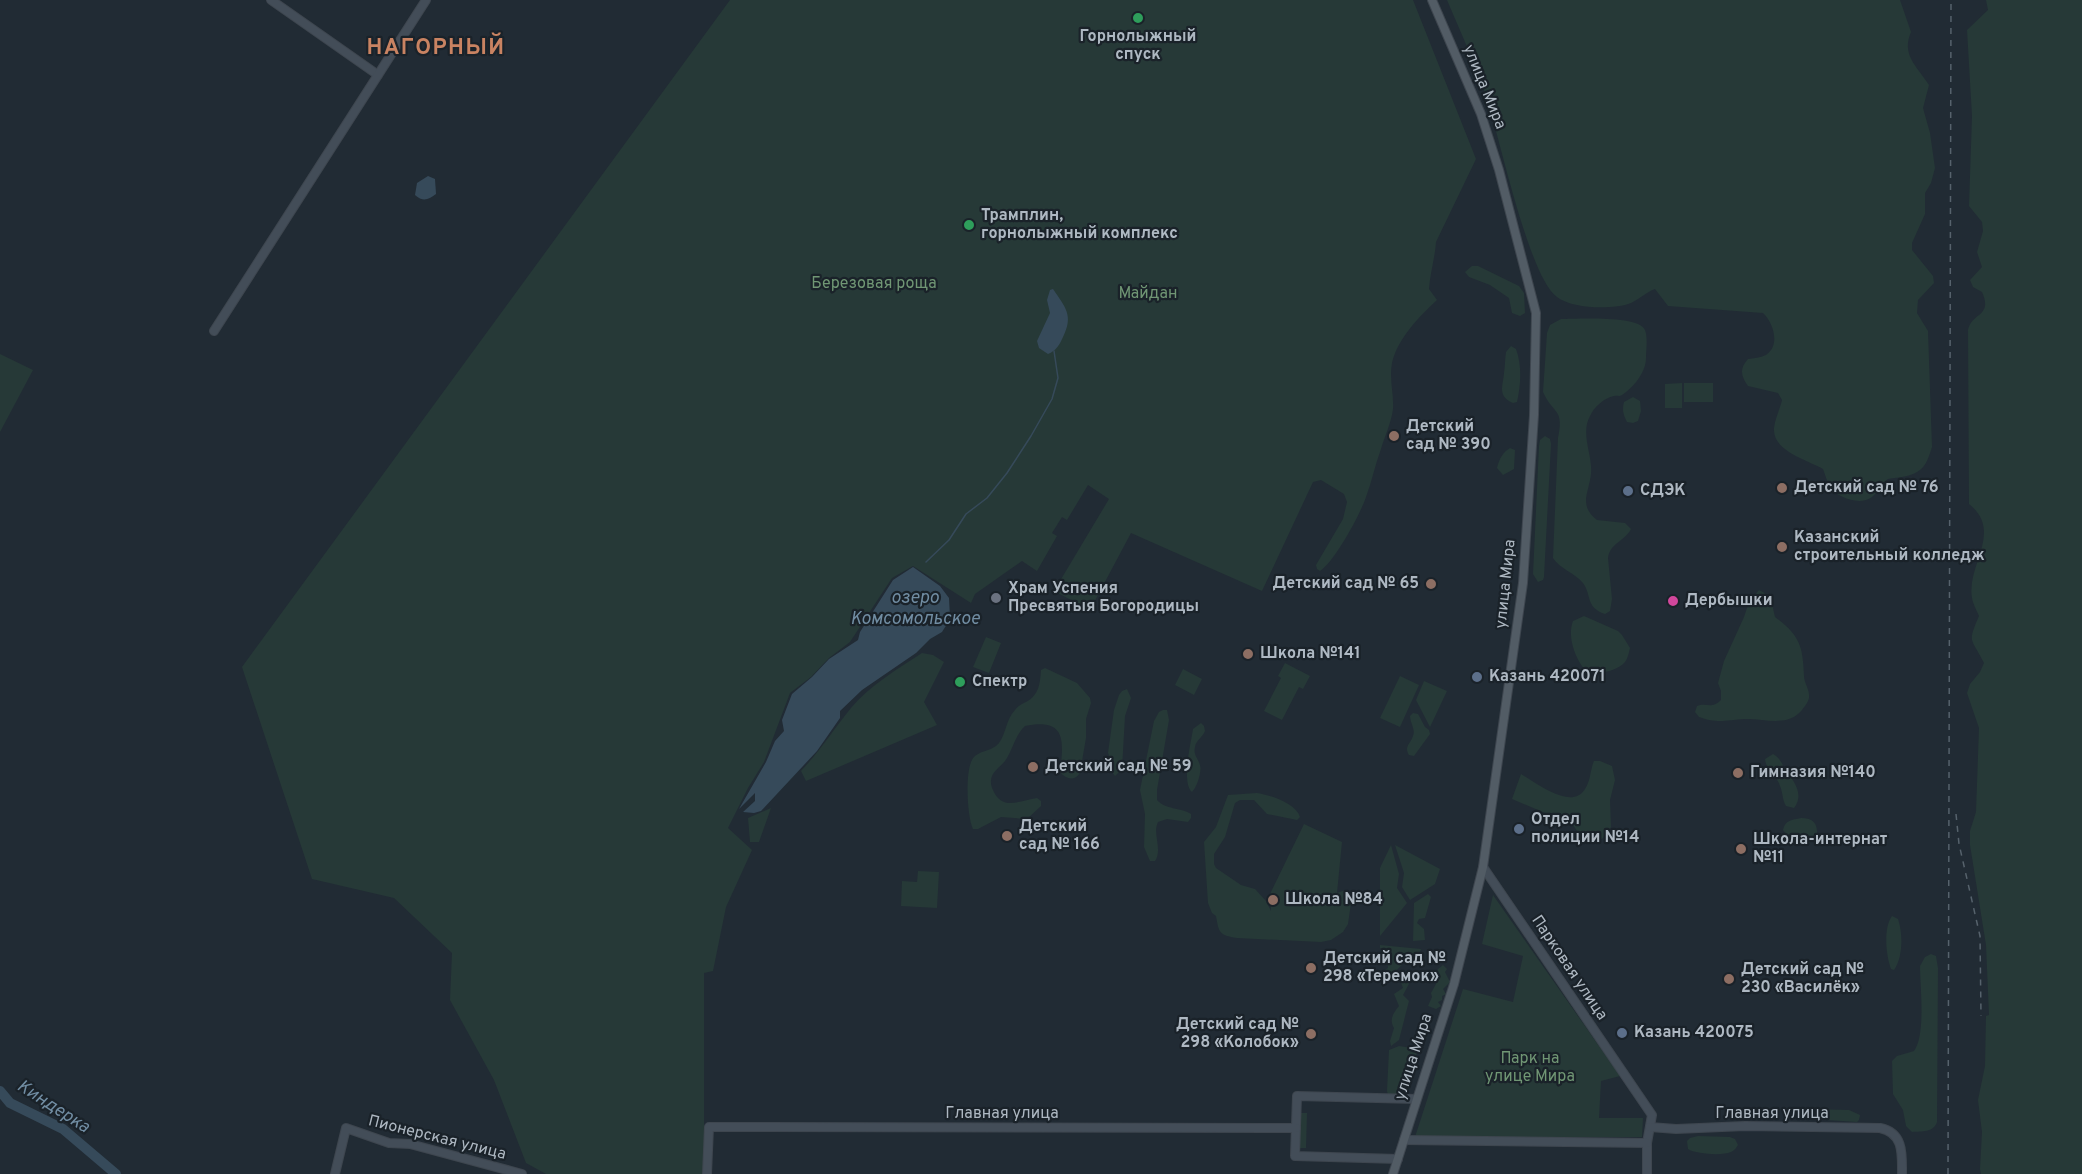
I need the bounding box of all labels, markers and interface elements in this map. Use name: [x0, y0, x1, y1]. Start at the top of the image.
marker: Горнолыжный спуск: [1131, 11, 1145, 25]
place label: Горнолыжный спуск: [1079, 27, 1197, 65]
district label: НАГОРНЫЙ: [366, 32, 506, 62]
street label: улица Мира: [1458, 42, 1510, 132]
place label: Трамплин, горнолыжный комплекс: [981, 206, 1178, 244]
marker: Трамплин, горнолыжный комплекс: [962, 218, 976, 232]
park label: Березовая роща: [811, 274, 937, 294]
park label: Майдан: [1118, 284, 1178, 304]
place label: Детский сад № 390: [1406, 417, 1491, 455]
marker: Детский сад № 390: [1387, 429, 1401, 443]
place label: Детский сад № 76: [1794, 478, 1939, 498]
place label: СДЭК: [1640, 481, 1686, 501]
marker: Детский сад № 76: [1775, 481, 1789, 495]
marker: СДЭК: [1621, 484, 1635, 498]
place label: Казанский строительный колледж: [1794, 528, 1985, 566]
street label: улица Мира: [1491, 538, 1521, 630]
marker: Казанский строительный колледж: [1775, 540, 1789, 554]
place label: Детский сад № 65: [1272, 574, 1419, 594]
marker: Детский сад № 65: [1424, 577, 1438, 591]
place label: Храм Успения Пресвятыя Богородицы: [1008, 579, 1199, 617]
water label: озеро Комсомольское: [850, 587, 981, 631]
marker: Храм Успения Пресвятыя Богородицы: [989, 591, 1003, 605]
place label: Дербышки: [1685, 591, 1773, 611]
marker: Дербышки: [1666, 594, 1680, 608]
place label: Школа №141: [1260, 644, 1361, 664]
marker: Школа №141: [1241, 647, 1255, 661]
place label: Казань 420071: [1489, 667, 1606, 687]
marker: Казань 420071: [1470, 670, 1484, 684]
place label: Спектр: [972, 672, 1027, 692]
marker: Спектр: [953, 675, 967, 689]
place label: Детский сад № 59: [1045, 757, 1192, 777]
marker: Детский сад № 59: [1026, 760, 1040, 774]
place label: Гимназия №140: [1750, 763, 1876, 783]
marker: Гимназия №140: [1731, 766, 1745, 780]
place label: Отдел полиции №14: [1531, 810, 1640, 848]
place label: Детский сад № 166: [1019, 817, 1100, 855]
marker: Отдел полиции №14: [1512, 822, 1526, 836]
marker: Детский сад № 166: [1000, 829, 1014, 843]
place label: Школа-интернат №11: [1753, 830, 1888, 868]
marker: Школа-интернат №11: [1734, 842, 1748, 856]
place label: Школа №84: [1285, 890, 1383, 910]
marker: Школа №84: [1266, 893, 1280, 907]
street label: Парковая улица: [1526, 912, 1612, 1024]
place label: Детский сад № 298 «Теремок»: [1323, 949, 1446, 987]
place label: Детский сад № 230 «Василёк»: [1741, 960, 1864, 998]
marker: Детский сад № 298 «Теремок»: [1304, 961, 1318, 975]
marker: Детский сад № 230 «Василёк»: [1722, 972, 1736, 986]
street label: улица Мира: [1391, 1011, 1437, 1103]
place label: Детский сад № 298 «Колобок»: [1176, 1015, 1299, 1053]
place label: Казань 420075: [1634, 1023, 1754, 1043]
marker: Казань 420075: [1615, 1026, 1629, 1040]
marker: Детский сад № 298 «Колобок»: [1304, 1027, 1318, 1041]
park label: Парк на улице Мира: [1485, 1049, 1575, 1087]
water label: Киндерка: [12, 1075, 94, 1139]
street label: Главная улица: [945, 1104, 1059, 1124]
street label: Главная улица: [1715, 1104, 1829, 1124]
street label: Пионерская улица: [366, 1111, 508, 1165]

